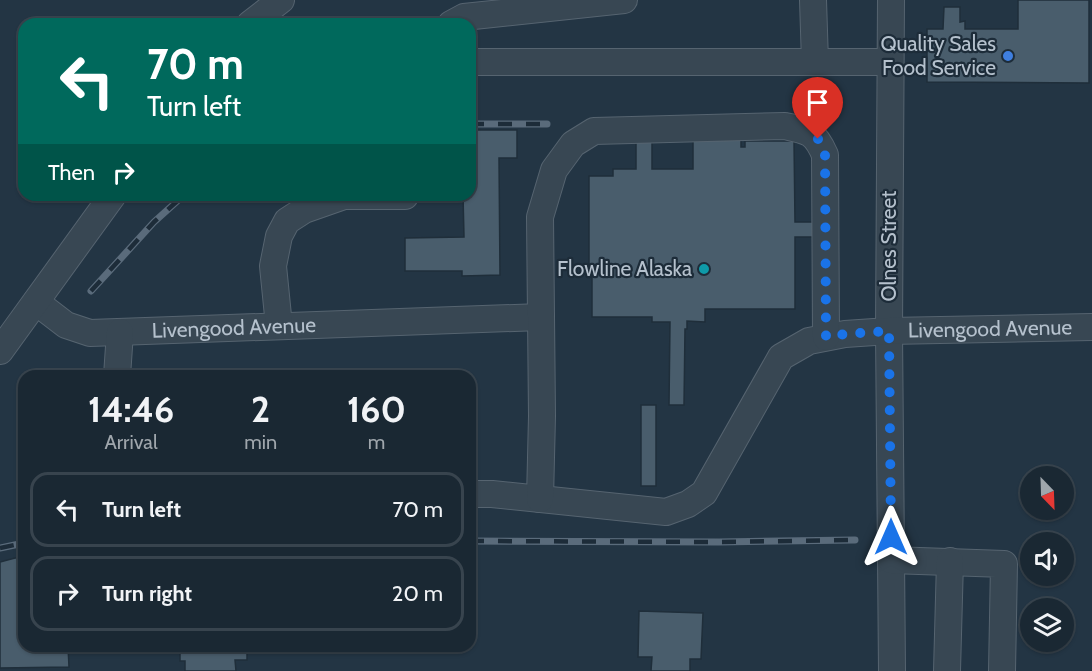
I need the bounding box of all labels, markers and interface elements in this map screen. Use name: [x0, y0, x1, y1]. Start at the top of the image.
place label: Quality Sales Food Service: [880, 31, 996, 80]
text: 70 m: [147, 38, 244, 90]
icon: left: [48, 42, 126, 120]
marker: Quality Sales Food Service: [1001, 49, 1015, 63]
pin: [792, 77, 843, 139]
icon: arrive: [801, 86, 834, 119]
text: Turn left: [147, 90, 241, 123]
icon: right: [107, 156, 140, 189]
text: Then: [48, 159, 95, 186]
street label: Olnes Street: [876, 191, 901, 301]
place label: Flowline Alaska: [557, 256, 692, 281]
marker: Flowline Alaska: [697, 262, 711, 276]
street label: Livengood Avenue: [151, 312, 317, 343]
street label: Livengood Avenue: [908, 314, 1073, 343]
text: 14:46: [88, 387, 174, 431]
text: 2: [251, 387, 270, 431]
text: 160: [347, 387, 406, 431]
text: Arrival: [104, 430, 158, 454]
text: min: [244, 430, 277, 454]
text: m: [368, 430, 385, 454]
north arrow: [1020, 466, 1074, 520]
map controls: [1020, 466, 1074, 652]
icon: left: [51, 493, 84, 526]
text: Turn left: [102, 496, 181, 523]
text: 70 m: [393, 496, 443, 523]
position arrow: [859, 505, 923, 569]
button: sound: [1020, 532, 1074, 586]
icon: right: [51, 577, 84, 610]
text: Turn right: [102, 580, 192, 607]
text: 20 m: [392, 580, 443, 607]
button: layers: [1020, 598, 1074, 652]

